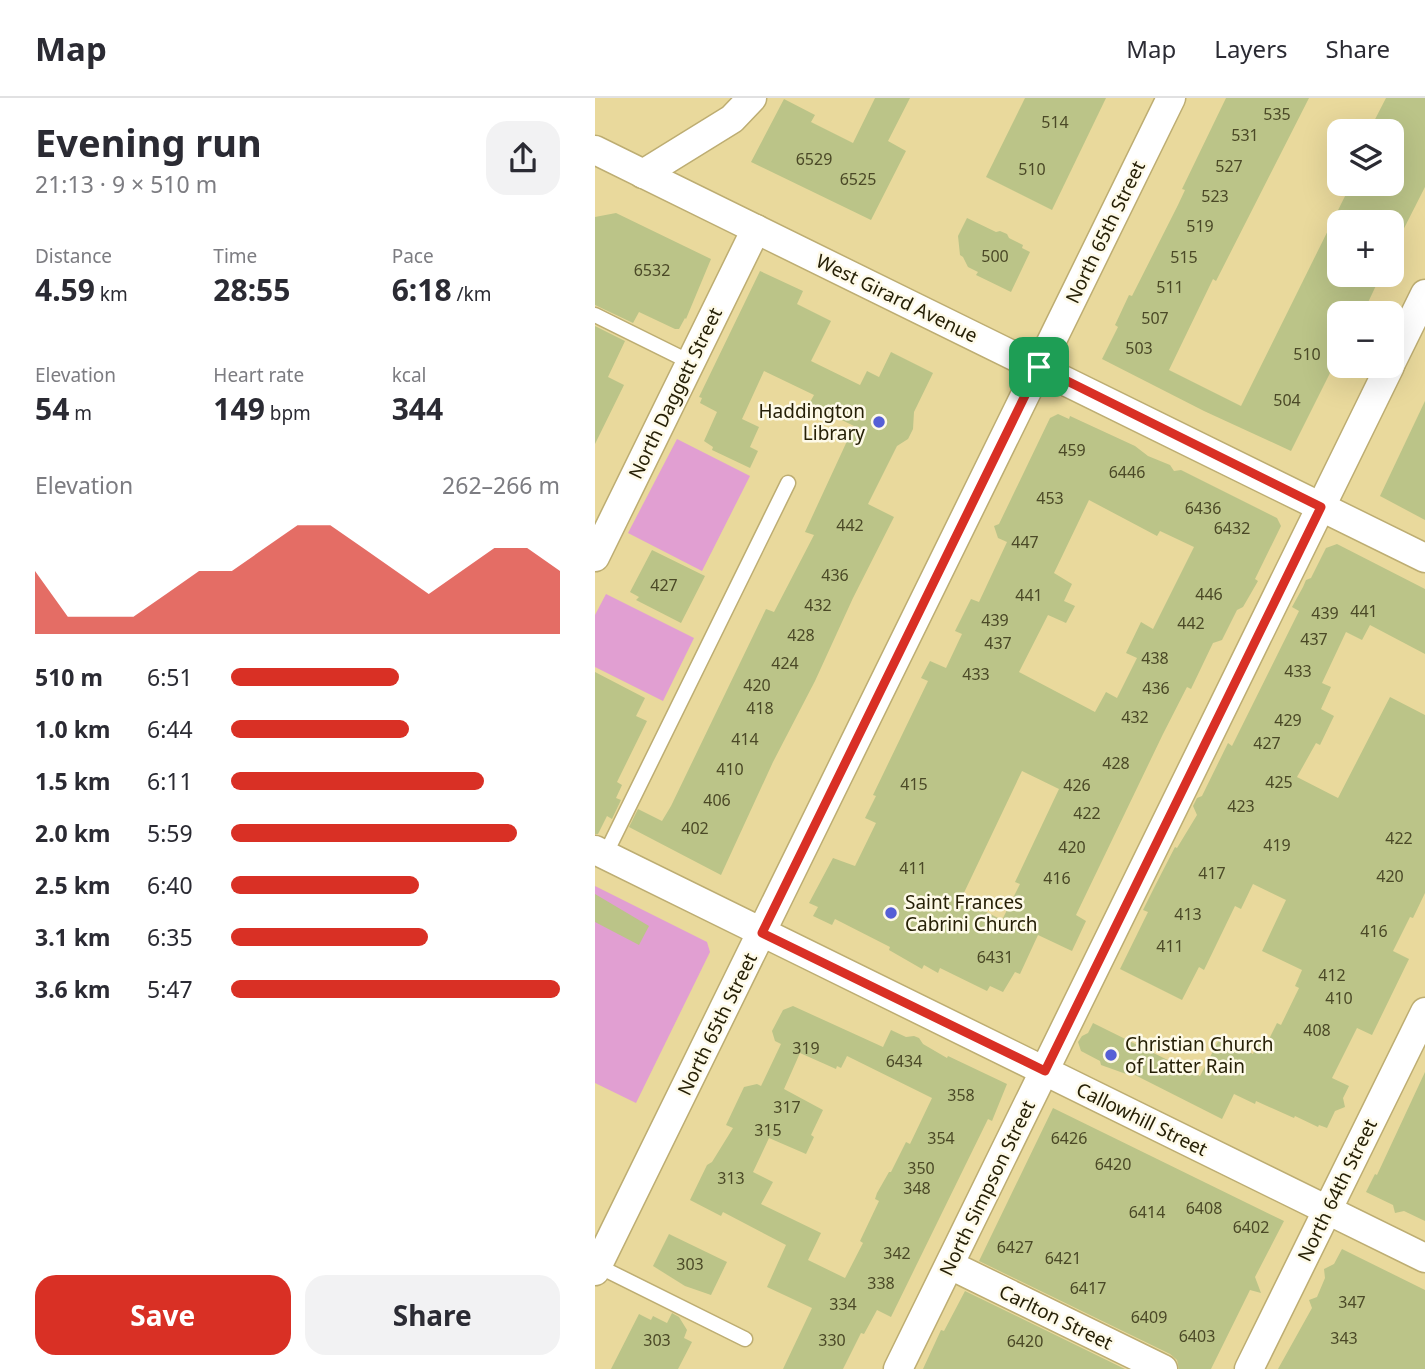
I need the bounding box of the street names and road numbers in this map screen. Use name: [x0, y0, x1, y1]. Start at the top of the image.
street label: North 65th Street: [1059, 156, 1151, 308]
street label: West Girard Avenue: [812, 248, 982, 348]
street label: North Daggett Street: [622, 303, 728, 483]
street label: North 65th Street: [671, 948, 763, 1100]
street label: Callowhill Street: [1072, 1076, 1212, 1162]
street label: North Simpson Street: [933, 1096, 1041, 1280]
street label: North 64th Street: [1291, 1114, 1383, 1266]
street label: Carlton Street: [995, 1278, 1117, 1356]

